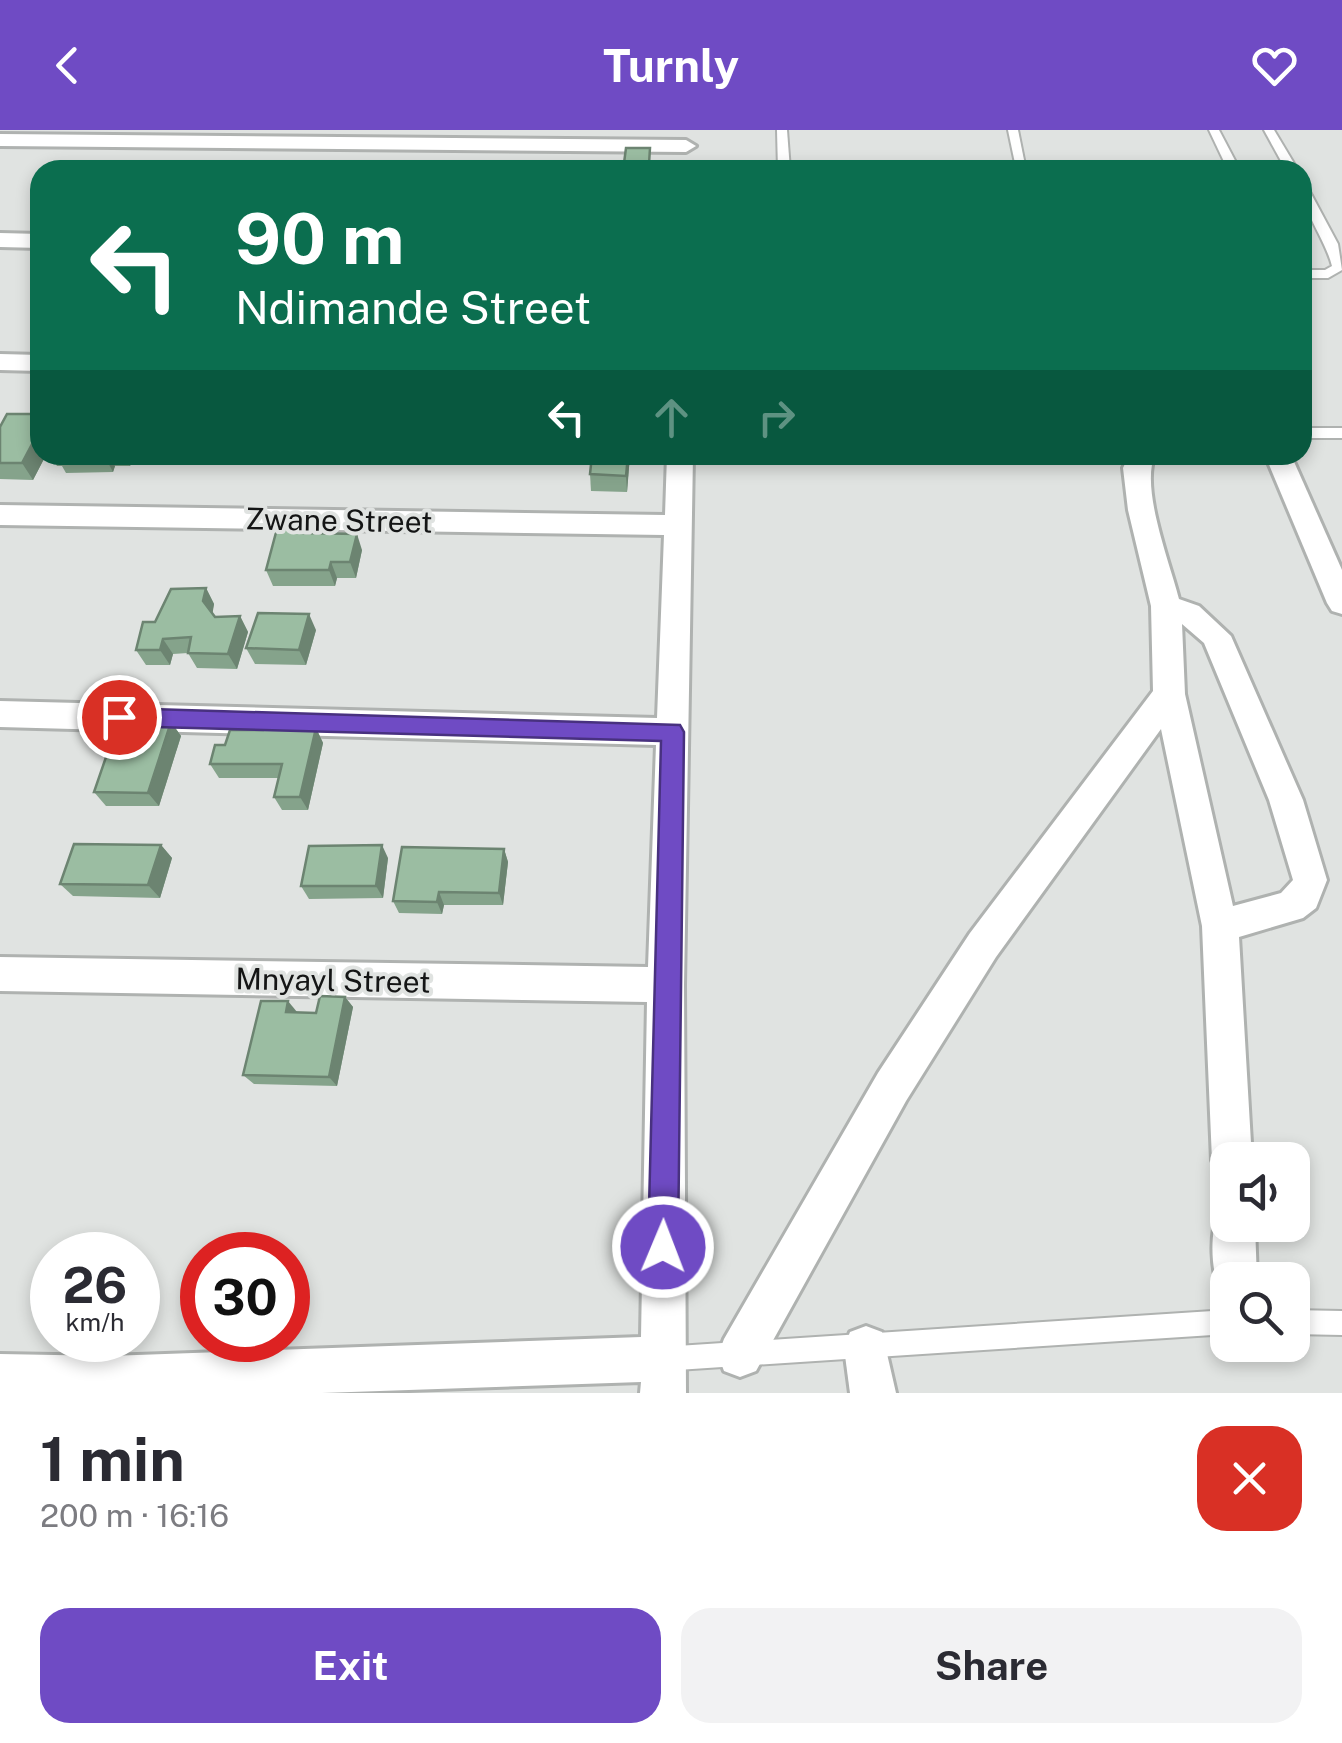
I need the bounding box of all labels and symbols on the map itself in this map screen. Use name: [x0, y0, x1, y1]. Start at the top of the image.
street label: Zwane Street: [245, 500, 433, 540]
pin: [77, 675, 162, 760]
street label: Mnyayl Street: [235, 960, 431, 1000]
position arrow: [611, 1195, 715, 1299]
speed limit sign: 30: [180, 1232, 310, 1362]

